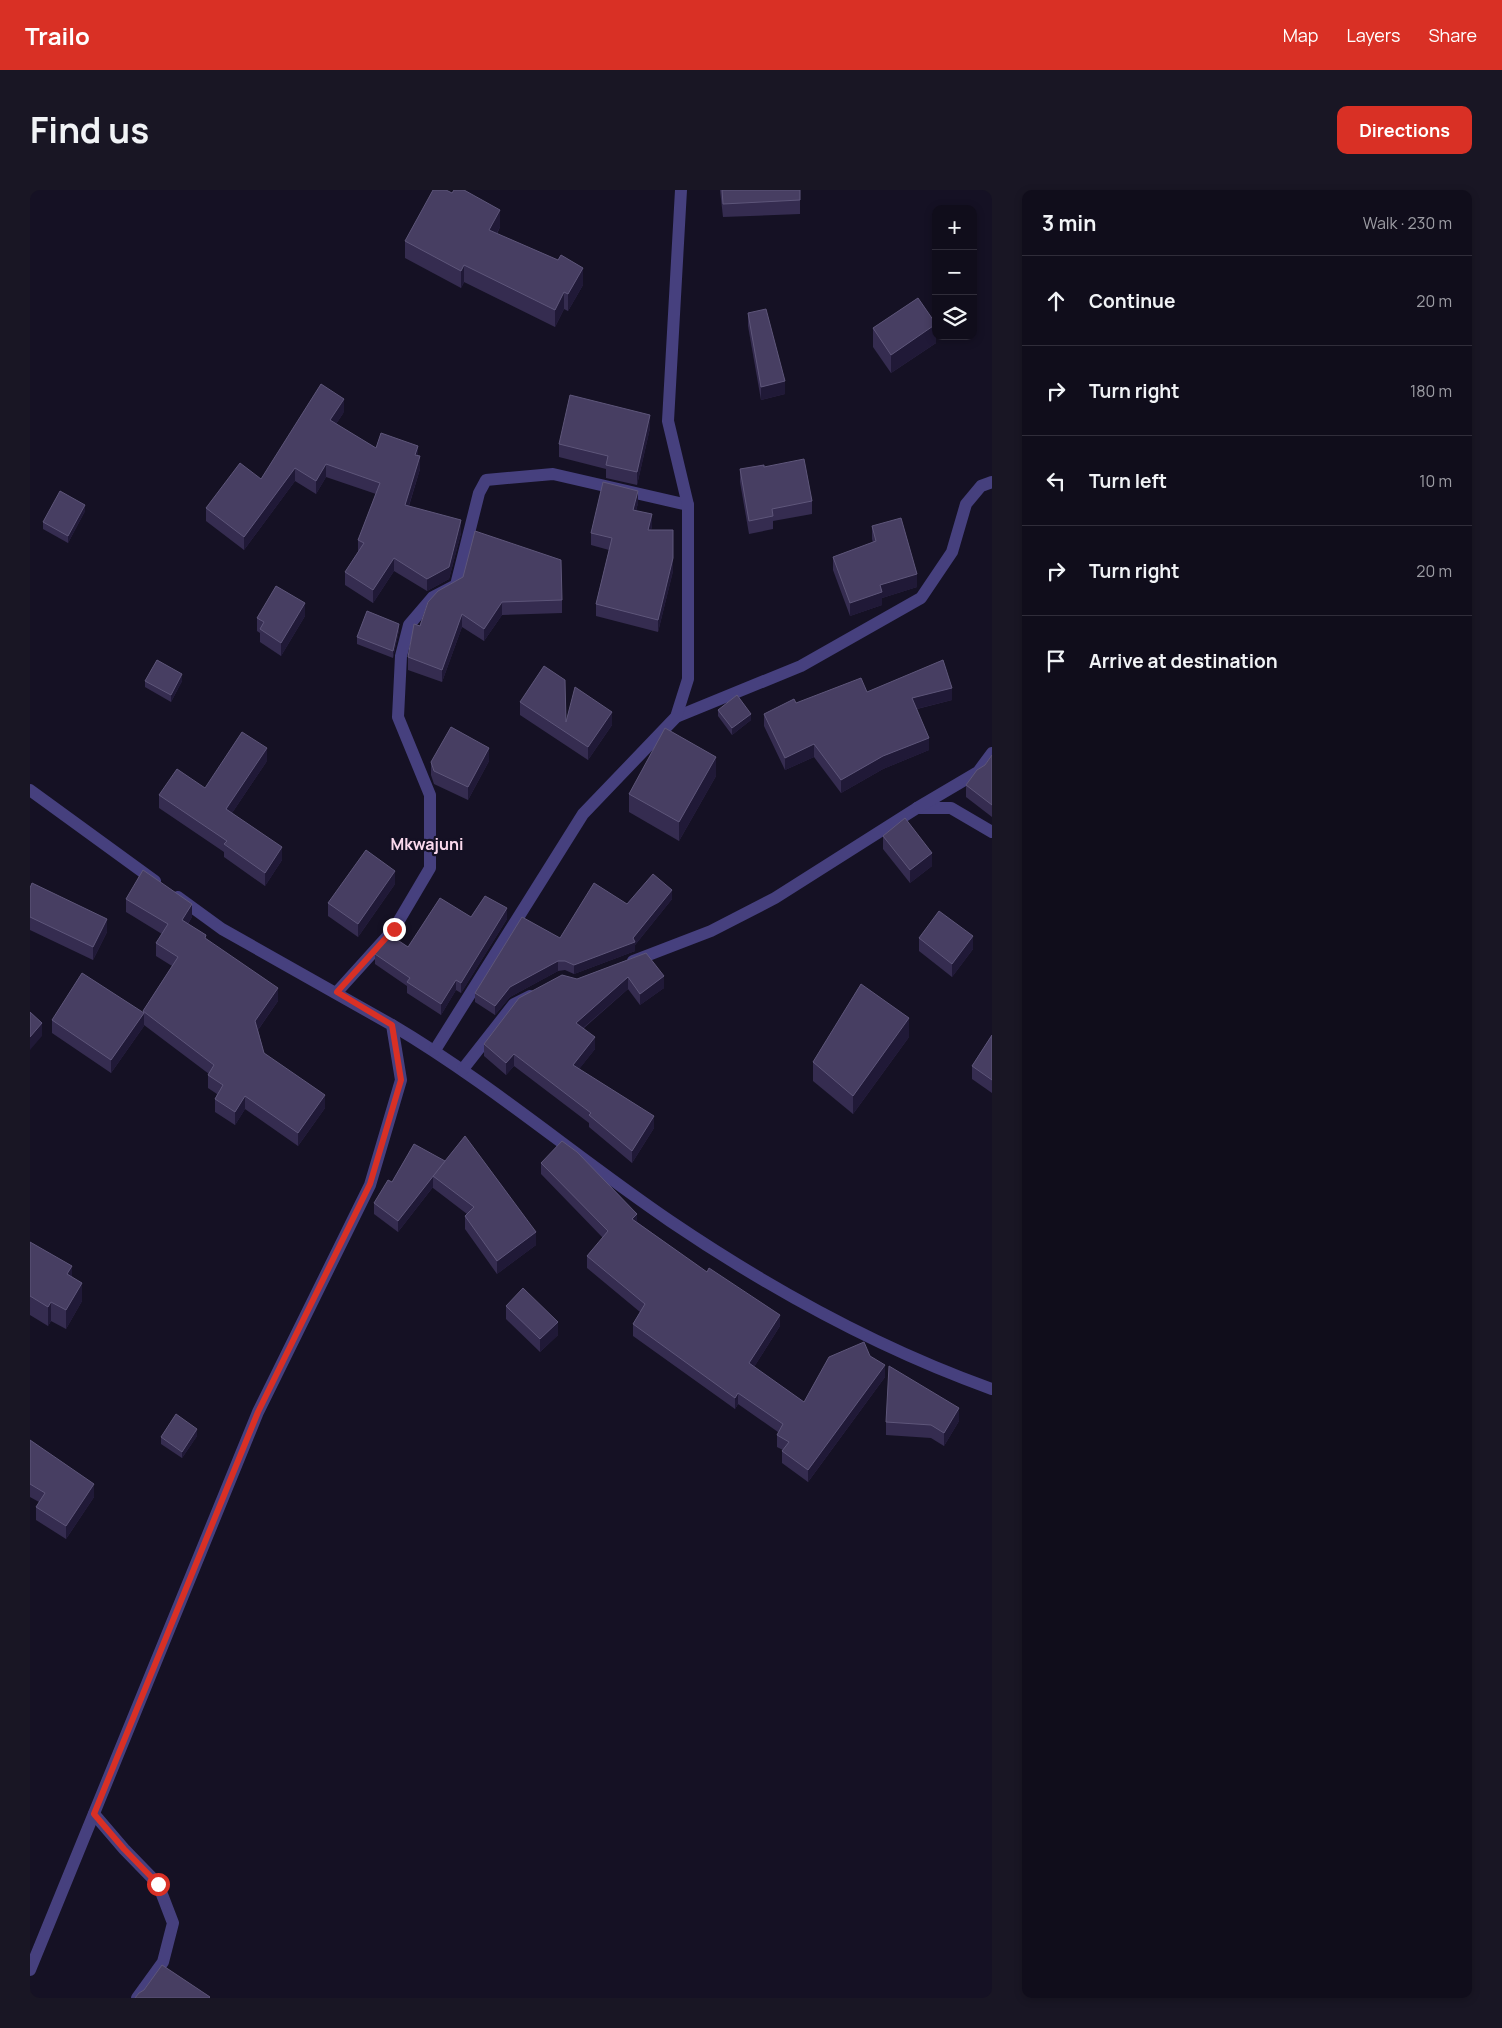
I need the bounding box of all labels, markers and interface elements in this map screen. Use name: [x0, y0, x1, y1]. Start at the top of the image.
text: Trailo: [25, 19, 90, 52]
text: Map: [1283, 23, 1318, 47]
text: Layers: [1346, 23, 1400, 47]
text: Share: [1428, 23, 1477, 47]
text: Find us: [30, 106, 149, 154]
button: Directions: [1337, 106, 1472, 154]
map controls: [932, 205, 977, 340]
button: +: [932, 205, 977, 250]
text: 3 min: [1042, 209, 1096, 237]
text: Walk · 230 m: [1363, 212, 1452, 234]
button: −: [932, 250, 977, 295]
icon: ahead: [1042, 287, 1070, 315]
text: Continue: [1089, 288, 1175, 314]
text: 20 m: [1416, 290, 1452, 312]
button: layers: [932, 295, 977, 340]
icon: right: [1042, 377, 1070, 405]
text: Turn right: [1089, 378, 1179, 404]
text: 180 m: [1410, 380, 1452, 402]
icon: left: [1042, 467, 1070, 495]
text: Turn left: [1089, 468, 1167, 494]
text: 10 m: [1419, 470, 1452, 492]
icon: right: [1042, 557, 1070, 585]
text: Turn right: [1089, 558, 1179, 584]
text: 20 m: [1416, 560, 1452, 582]
icon: arrive: [1042, 647, 1070, 675]
text: Arrive at destination: [1089, 648, 1278, 674]
district label: Mkwajuni: [391, 833, 463, 855]
route end: [383, 918, 406, 941]
route start: [147, 1873, 170, 1896]

